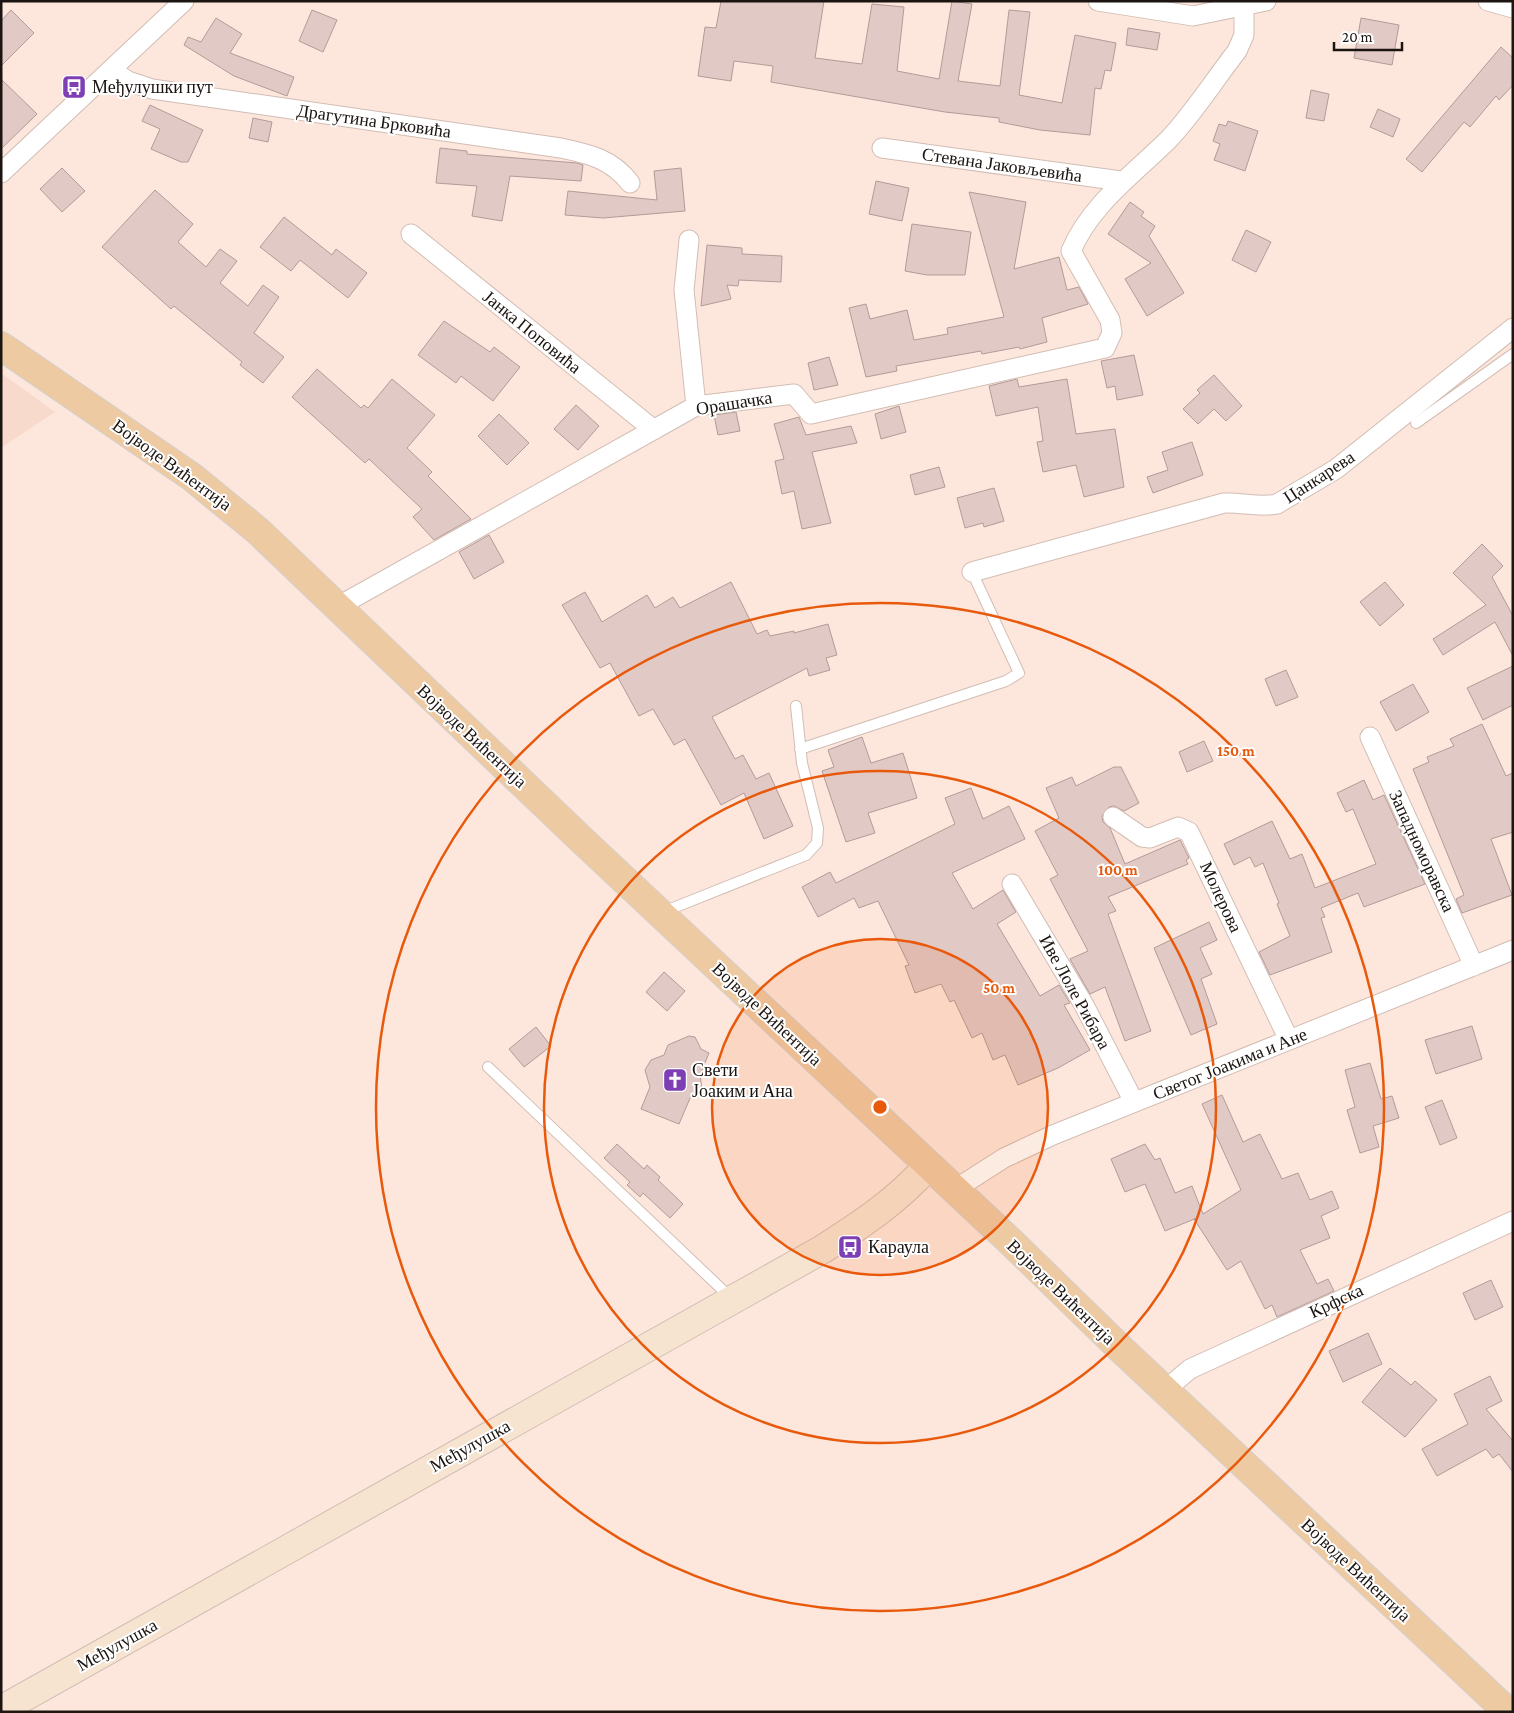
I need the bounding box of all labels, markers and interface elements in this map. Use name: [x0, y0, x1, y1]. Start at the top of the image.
scale bar: [1334, 20, 1402, 52]
text: 20 m: [1342, 29, 1373, 45]
bus stop icon: Међулушки пут: [61, 74, 87, 100]
place label: Међулушки пут: [92, 77, 213, 97]
street label: Драгутина Брковића: [296, 100, 452, 142]
street label: Стевана Јаковљевића: [921, 144, 1083, 186]
street label: Јанка Поповића: [479, 286, 585, 378]
street label: Орашачка: [695, 387, 773, 419]
street label: Војводе Вићентија: [109, 415, 235, 515]
street label: Цанкарева: [1280, 447, 1358, 507]
street label: Војводе Вићентија: [413, 680, 531, 792]
text: 150 m: [1217, 743, 1255, 759]
street label: Западноморавска: [1385, 787, 1459, 915]
street label: Молерова: [1196, 859, 1246, 935]
text: 100 m: [1098, 862, 1138, 878]
street label: Иве Лоле Рибара: [1035, 931, 1115, 1053]
street label: Војводе Вићентија: [708, 958, 826, 1070]
text: 50 m: [983, 980, 1015, 996]
street label: Светог Јоакима и Ане: [1150, 1024, 1310, 1104]
place label: Свети Јоаким и Ана: [692, 1060, 793, 1101]
church icon: Свети Јоаким и Ана: [662, 1067, 688, 1093]
centre of rings: [871, 1098, 889, 1116]
bus stop icon: Караула: [837, 1234, 863, 1260]
street label: Војводе Вићентија: [1003, 1235, 1119, 1349]
place label: Караула: [868, 1237, 929, 1257]
street label: Крфска: [1306, 1280, 1366, 1322]
street label: Међулушка: [426, 1416, 514, 1476]
street label: Војводе Вићентија: [1297, 1514, 1415, 1626]
street label: Међулушка: [73, 1615, 161, 1675]

